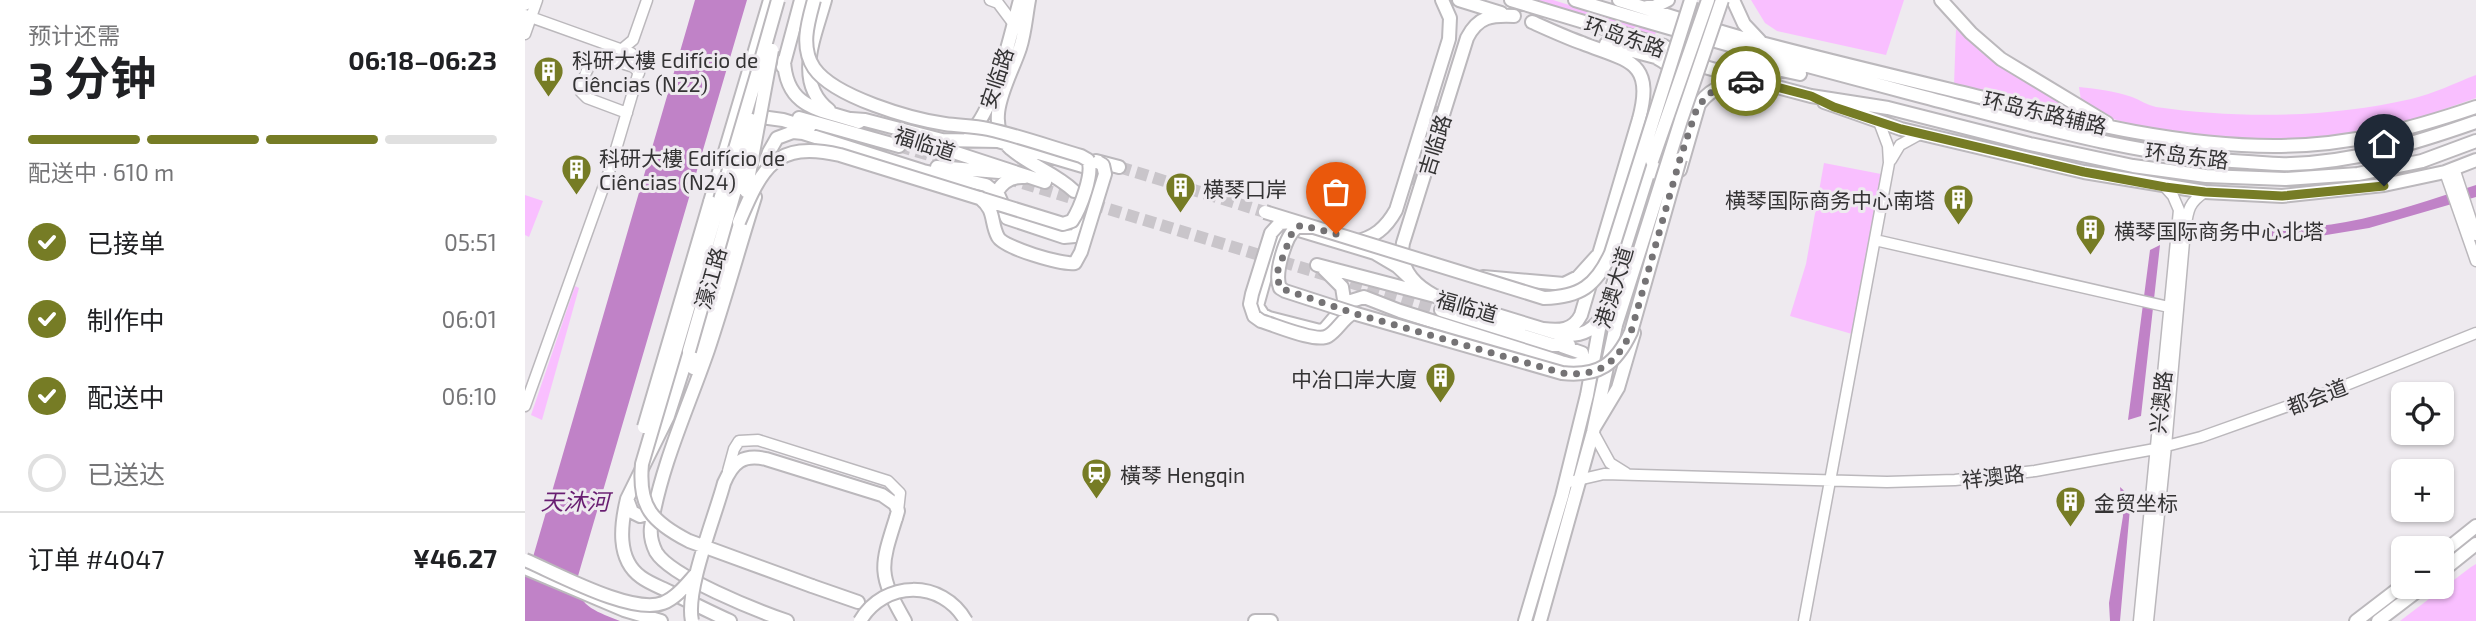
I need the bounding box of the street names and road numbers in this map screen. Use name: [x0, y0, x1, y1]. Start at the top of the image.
street label: 环岛东路: [1581, 11, 1669, 61]
street label: 安临路: [974, 44, 1018, 112]
street label: 环岛东路辅路: [1981, 86, 2109, 138]
street label: 吉临路: [1413, 111, 1455, 179]
street label: 福临道: [891, 121, 959, 165]
street label: 环岛东路: [2144, 137, 2230, 173]
street label: 港澳大道: [1589, 243, 1637, 331]
street label: 濠江路: [689, 244, 731, 312]
street label: 福临道: [1433, 285, 1501, 327]
street label: 兴澳路: [2144, 369, 2176, 435]
street label: 都会道: [2283, 373, 2351, 419]
street label: 祥澳路: [1960, 460, 2026, 492]

